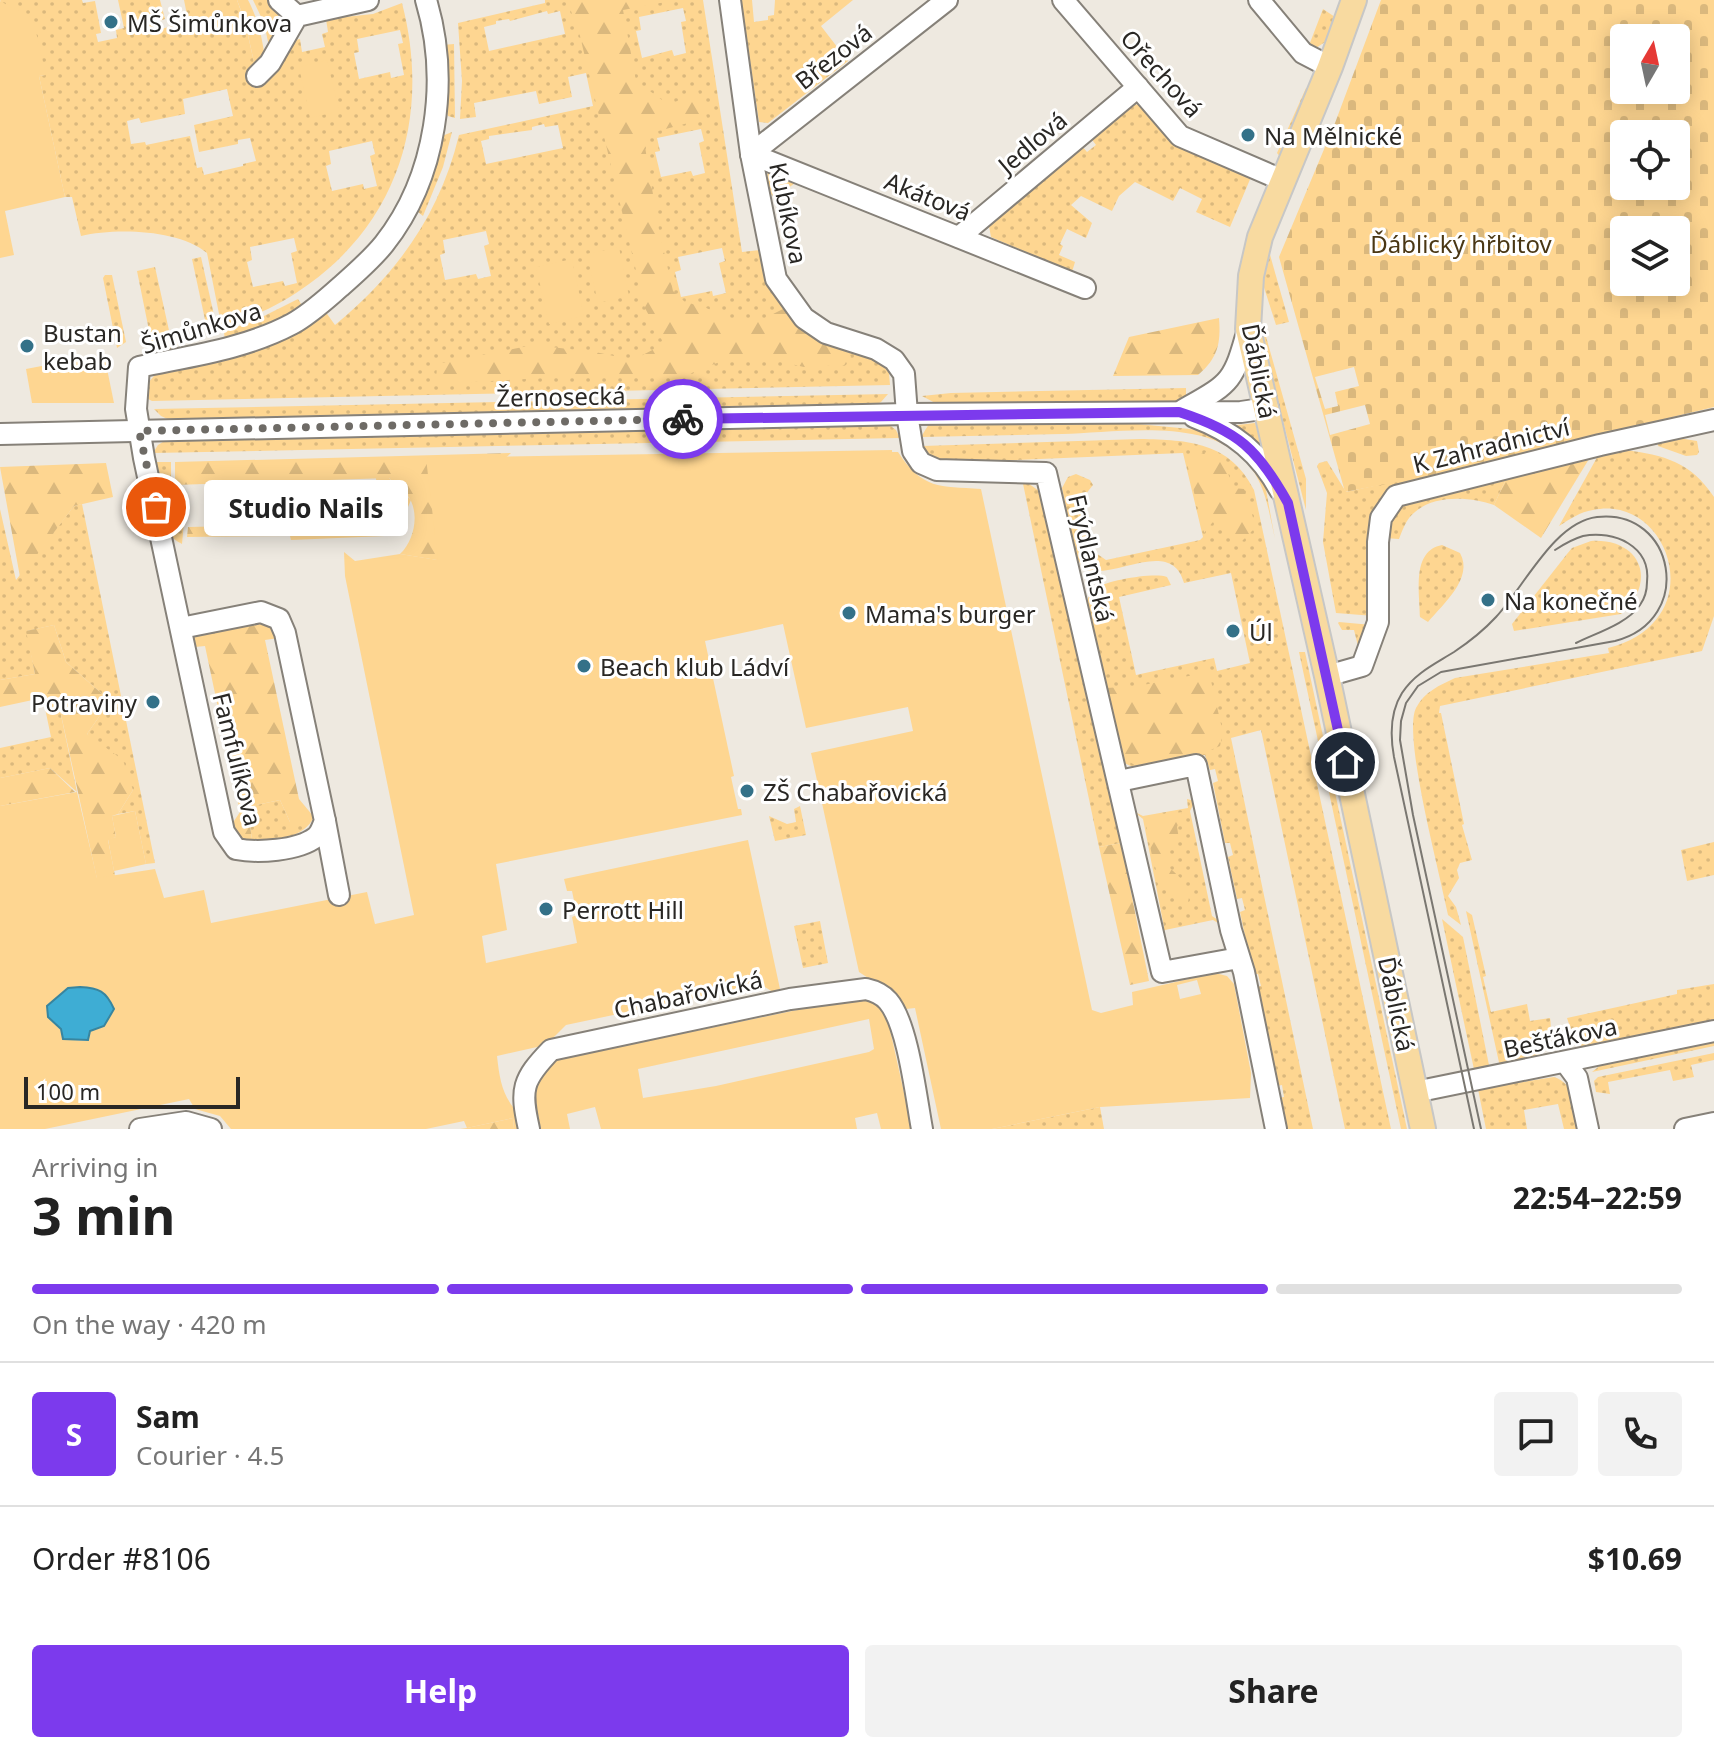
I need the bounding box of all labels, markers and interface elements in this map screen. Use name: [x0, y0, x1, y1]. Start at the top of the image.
place label: MŠ Šimůnkova: [127, 6, 292, 39]
marker: MŠ Šimůnkova: [102, 13, 120, 31]
street label: Březová: [788, 16, 878, 96]
street label: Ořechová: [1114, 22, 1210, 124]
north arrow: [1610, 24, 1690, 104]
map controls: [1610, 24, 1690, 296]
street label: Jedlová: [989, 103, 1074, 182]
place label: Na Mělnické: [1264, 119, 1402, 152]
button: locate: [1610, 120, 1690, 200]
marker: Na Mělnické: [1239, 126, 1257, 144]
street label: Kubíkova: [762, 159, 816, 267]
street label: Akátová: [880, 164, 976, 228]
button: layers: [1610, 216, 1690, 296]
park label: Ďáblický hřbitov: [1370, 227, 1553, 260]
street label: Šimůnkova: [137, 293, 265, 361]
place label: Bustan kebab: [43, 316, 122, 377]
street label: Ďáblická: [1235, 321, 1285, 421]
marker: Bustan kebab: [18, 337, 36, 355]
street label: Žernosecká: [496, 378, 626, 414]
courier: [643, 379, 723, 459]
icon: bike: [661, 397, 705, 441]
street label: K Zahradnictví: [1409, 409, 1574, 480]
pin: [122, 473, 190, 541]
callout: Studio Nails: [204, 479, 408, 535]
icon: bag: [134, 485, 178, 529]
text: Studio Nails: [228, 490, 384, 526]
street label: Frýdlantská: [1061, 491, 1123, 625]
place label: Na konečné: [1504, 584, 1638, 617]
marker: Na konečné: [1479, 591, 1497, 609]
place label: Mama's burger: [865, 597, 1036, 630]
marker: Mama's burger: [840, 604, 858, 622]
place label: Úl: [1249, 615, 1273, 648]
marker: Úl: [1224, 622, 1242, 640]
place label: Beach klub Ládví: [600, 650, 790, 683]
marker: Beach klub Ládví: [575, 657, 593, 675]
place label: Potraviny: [31, 686, 138, 719]
street label: Famfulíkova: [205, 689, 271, 829]
marker: Potraviny: [144, 693, 162, 711]
pin: [1311, 728, 1379, 796]
icon: home: [1323, 740, 1367, 784]
place label: ZŠ Chabařovická: [763, 775, 948, 808]
marker: ZŠ Chabařovická: [738, 782, 756, 800]
place label: Perrott Hill: [562, 893, 684, 926]
marker: Perrott Hill: [537, 900, 555, 918]
street label: Ďáblická: [1371, 954, 1423, 1054]
street label: Chabařovická: [611, 962, 765, 1026]
street label: Bešťákova: [1500, 1009, 1620, 1065]
scale bar: [24, 1073, 240, 1109]
text: 100 m: [36, 1076, 100, 1106]
text: Arriving in: [32, 1149, 158, 1185]
text: 22:54–22:59: [1513, 1177, 1682, 1218]
text: 3 min: [32, 1179, 175, 1250]
text: On the way · 420 m: [32, 1306, 266, 1342]
button: chat: [1494, 1392, 1578, 1476]
button: phone: [1598, 1392, 1682, 1476]
text: Sam: [136, 1396, 200, 1437]
text: S: [66, 1414, 82, 1455]
text: Courier · 4.5: [136, 1437, 284, 1473]
text: Order #8106: [32, 1538, 211, 1579]
text: $10.69: [1588, 1538, 1682, 1579]
button: Help: [32, 1645, 849, 1737]
button: Share: [865, 1645, 1682, 1737]

